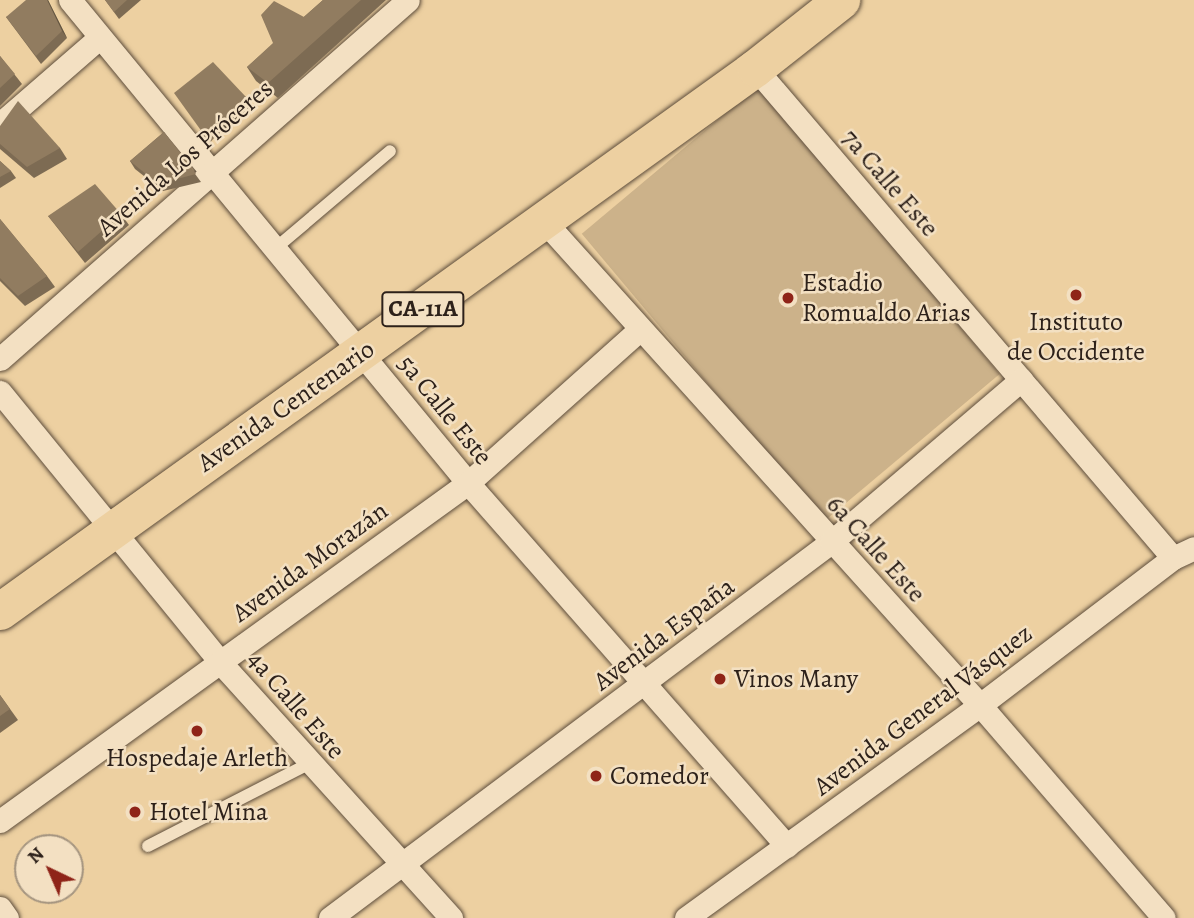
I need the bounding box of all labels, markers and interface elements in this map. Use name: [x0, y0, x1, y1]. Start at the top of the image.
street label: Avenida Los Próceres: [91, 73, 279, 243]
street label: 7a Calle Este: [835, 123, 945, 243]
place label: Estadio Romualdo Arias: [802, 267, 971, 328]
marker: Instituto de Occidente: [1068, 287, 1084, 303]
road number: CA-11A: [381, 288, 465, 330]
marker: Estadio Romualdo Arias: [780, 290, 796, 306]
place label: Instituto de Occidente: [1007, 306, 1145, 368]
street label: Avenida Centenario: [192, 333, 380, 479]
street label: 5a Calle Este: [391, 349, 499, 471]
street label: 6a Calle Este: [820, 489, 932, 609]
street label: Avenida Morazán: [226, 495, 394, 629]
street label: Avenida España: [587, 571, 741, 697]
street label: Avenida General Vásquez: [808, 618, 1038, 802]
street label: 4a Calle Este: [241, 645, 351, 765]
place label: Vinos Many: [734, 663, 858, 695]
marker: Vinos Many: [712, 671, 728, 687]
marker: Hospedaje Arleth: [189, 723, 205, 739]
place label: Hospedaje Arleth: [106, 742, 288, 774]
place label: Comedor: [610, 760, 709, 792]
marker: Comedor: [588, 768, 604, 784]
place label: Hotel Mina: [149, 796, 268, 828]
marker: Hotel Mina: [127, 804, 143, 820]
north arrow: [14, 834, 84, 904]
text: N: [22, 841, 50, 869]

